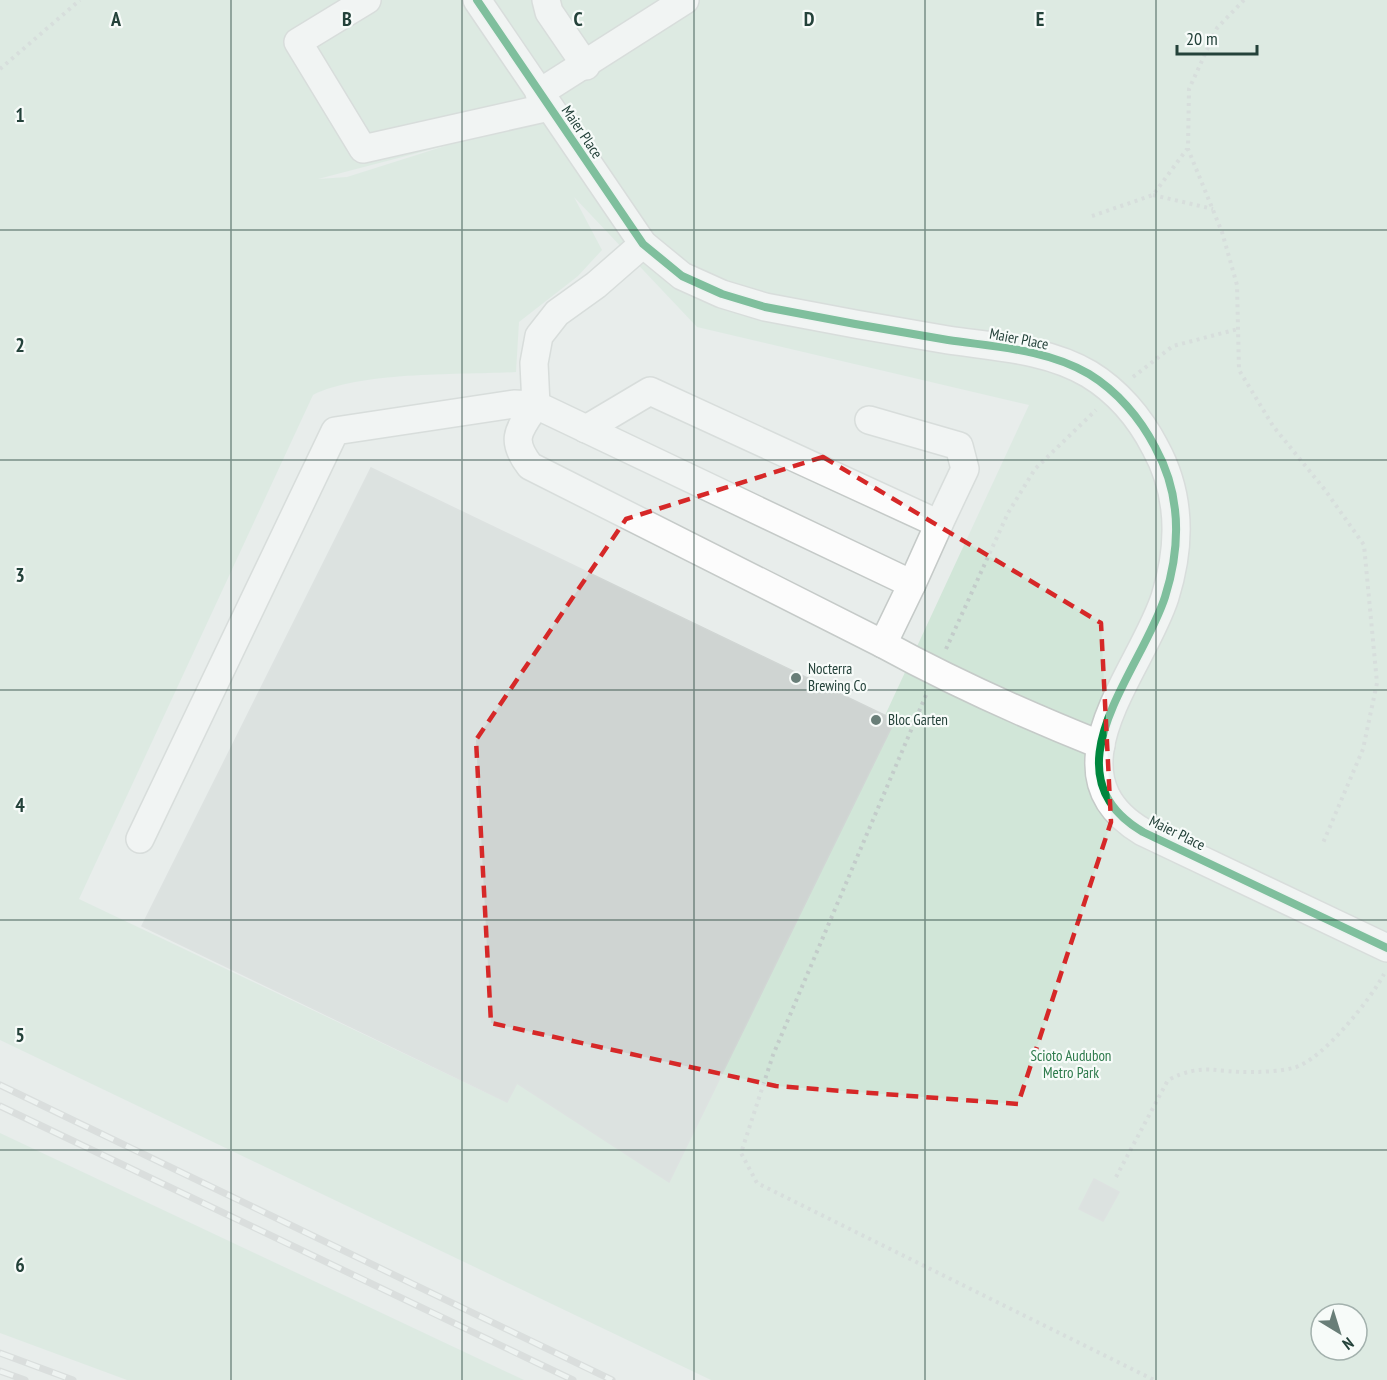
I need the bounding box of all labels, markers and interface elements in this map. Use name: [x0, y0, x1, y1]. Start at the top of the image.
text: A: [110, 6, 122, 32]
text: B: [342, 6, 352, 32]
text: C: [573, 6, 583, 32]
text: D: [804, 6, 815, 32]
text: E: [1036, 6, 1044, 32]
scale bar: [1177, 18, 1256, 56]
text: 20 m: [1186, 27, 1218, 50]
text: 1: [15, 102, 25, 128]
street label: Maier Place: [558, 102, 607, 162]
street label: Maier Place: [988, 323, 1050, 354]
text: 2: [15, 332, 25, 358]
text: 3: [15, 562, 25, 588]
place label: Nocterra Brewing Co: [808, 659, 867, 695]
marker: Nocterra Brewing Co: [789, 671, 803, 685]
place label: Bloc Garten: [888, 710, 948, 729]
marker: Bloc Garten: [869, 713, 883, 727]
text: 4: [15, 792, 25, 818]
street label: Maier Place: [1146, 811, 1208, 854]
text: 5: [15, 1022, 25, 1048]
park label: Scioto Audubon Metro Park: [1031, 1046, 1111, 1082]
text: 6: [15, 1252, 25, 1278]
north arrow: [1309, 1302, 1369, 1362]
text: N: [1339, 1333, 1358, 1354]

